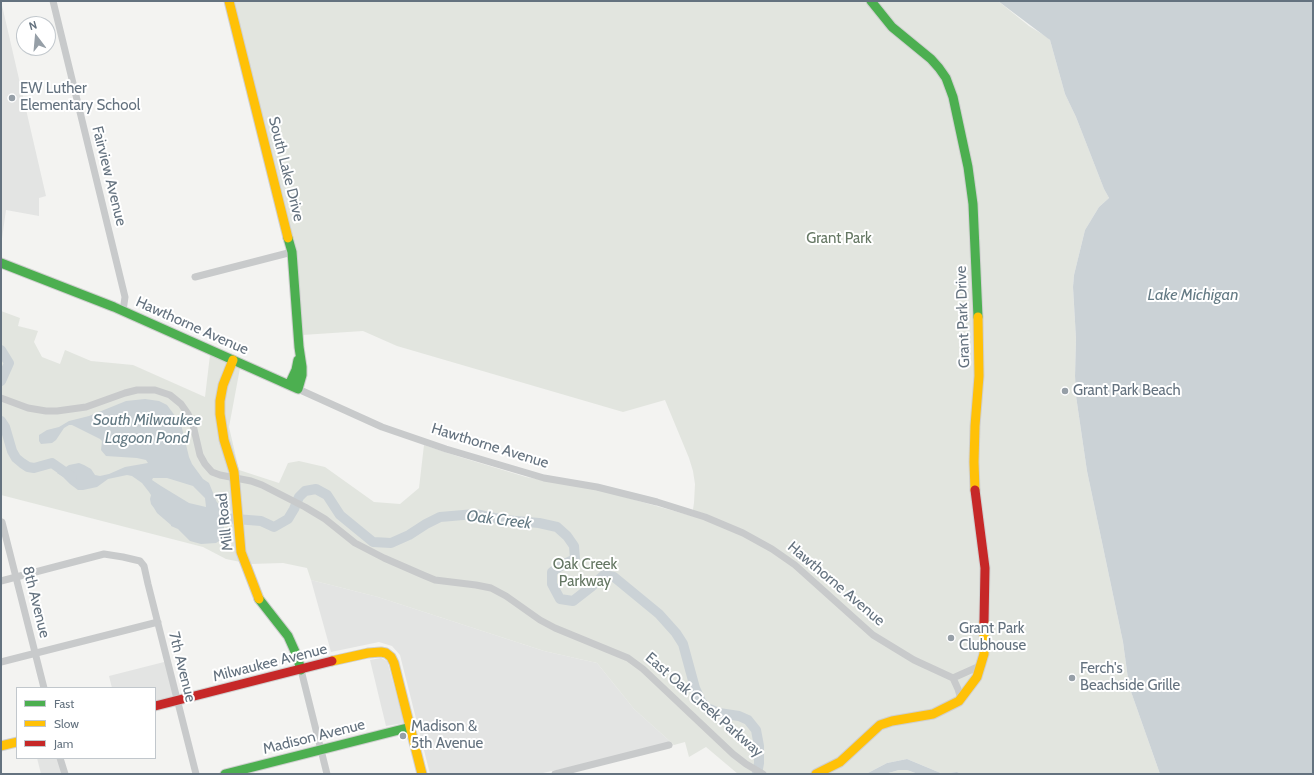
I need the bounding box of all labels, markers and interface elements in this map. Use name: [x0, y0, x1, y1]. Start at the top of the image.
north arrow: [16, 16, 56, 56]
text: N: [27, 18, 39, 33]
place label: EW Luther Elementary School: [20, 80, 140, 115]
marker: EW Luther Elementary School: [7, 93, 17, 103]
street label: South Lake Drive: [264, 115, 308, 223]
street label: Fairview Avenue: [88, 124, 130, 228]
park label: Grant Park: [806, 230, 872, 248]
street label: Grant Park Drive: [952, 265, 974, 369]
water label: Lake Michigan: [1147, 285, 1239, 305]
street label: Hawthorne Avenue: [133, 293, 251, 359]
place label: Grant Park Beach: [1073, 382, 1181, 400]
marker: Grant Park Beach: [1060, 386, 1070, 396]
water label: South Milwaukee Lagoon Pond: [93, 410, 201, 448]
street label: Hawthorne Avenue: [429, 420, 551, 472]
street label: Mill Road: [213, 492, 237, 552]
water label: Oak Creek: [465, 506, 533, 534]
street label: Hawthorne Avenue: [784, 538, 888, 630]
park label: Oak Creek Parkway: [553, 556, 617, 591]
street label: 8th Avenue: [18, 564, 54, 640]
place label: Grant Park Clubhouse: [959, 620, 1026, 655]
street label: 7th Avenue: [165, 630, 199, 704]
marker: Grant Park Clubhouse: [946, 633, 956, 643]
street label: Milwaukee Avenue: [211, 640, 329, 686]
street label: East Oak Creek Parkway: [641, 649, 767, 761]
place label: Ferch's Beachside Grille: [1080, 660, 1180, 695]
marker: Ferch's Beachside Grille: [1067, 673, 1077, 683]
legend: [16, 687, 156, 759]
text: Fast: [54, 696, 74, 711]
text: Slow: [54, 716, 79, 731]
street label: Madison Avenue: [261, 716, 367, 758]
place label: Madison & 5th Avenue: [411, 718, 483, 753]
marker: Madison & 5th Avenue: [398, 731, 408, 741]
text: Jam: [54, 736, 73, 751]

